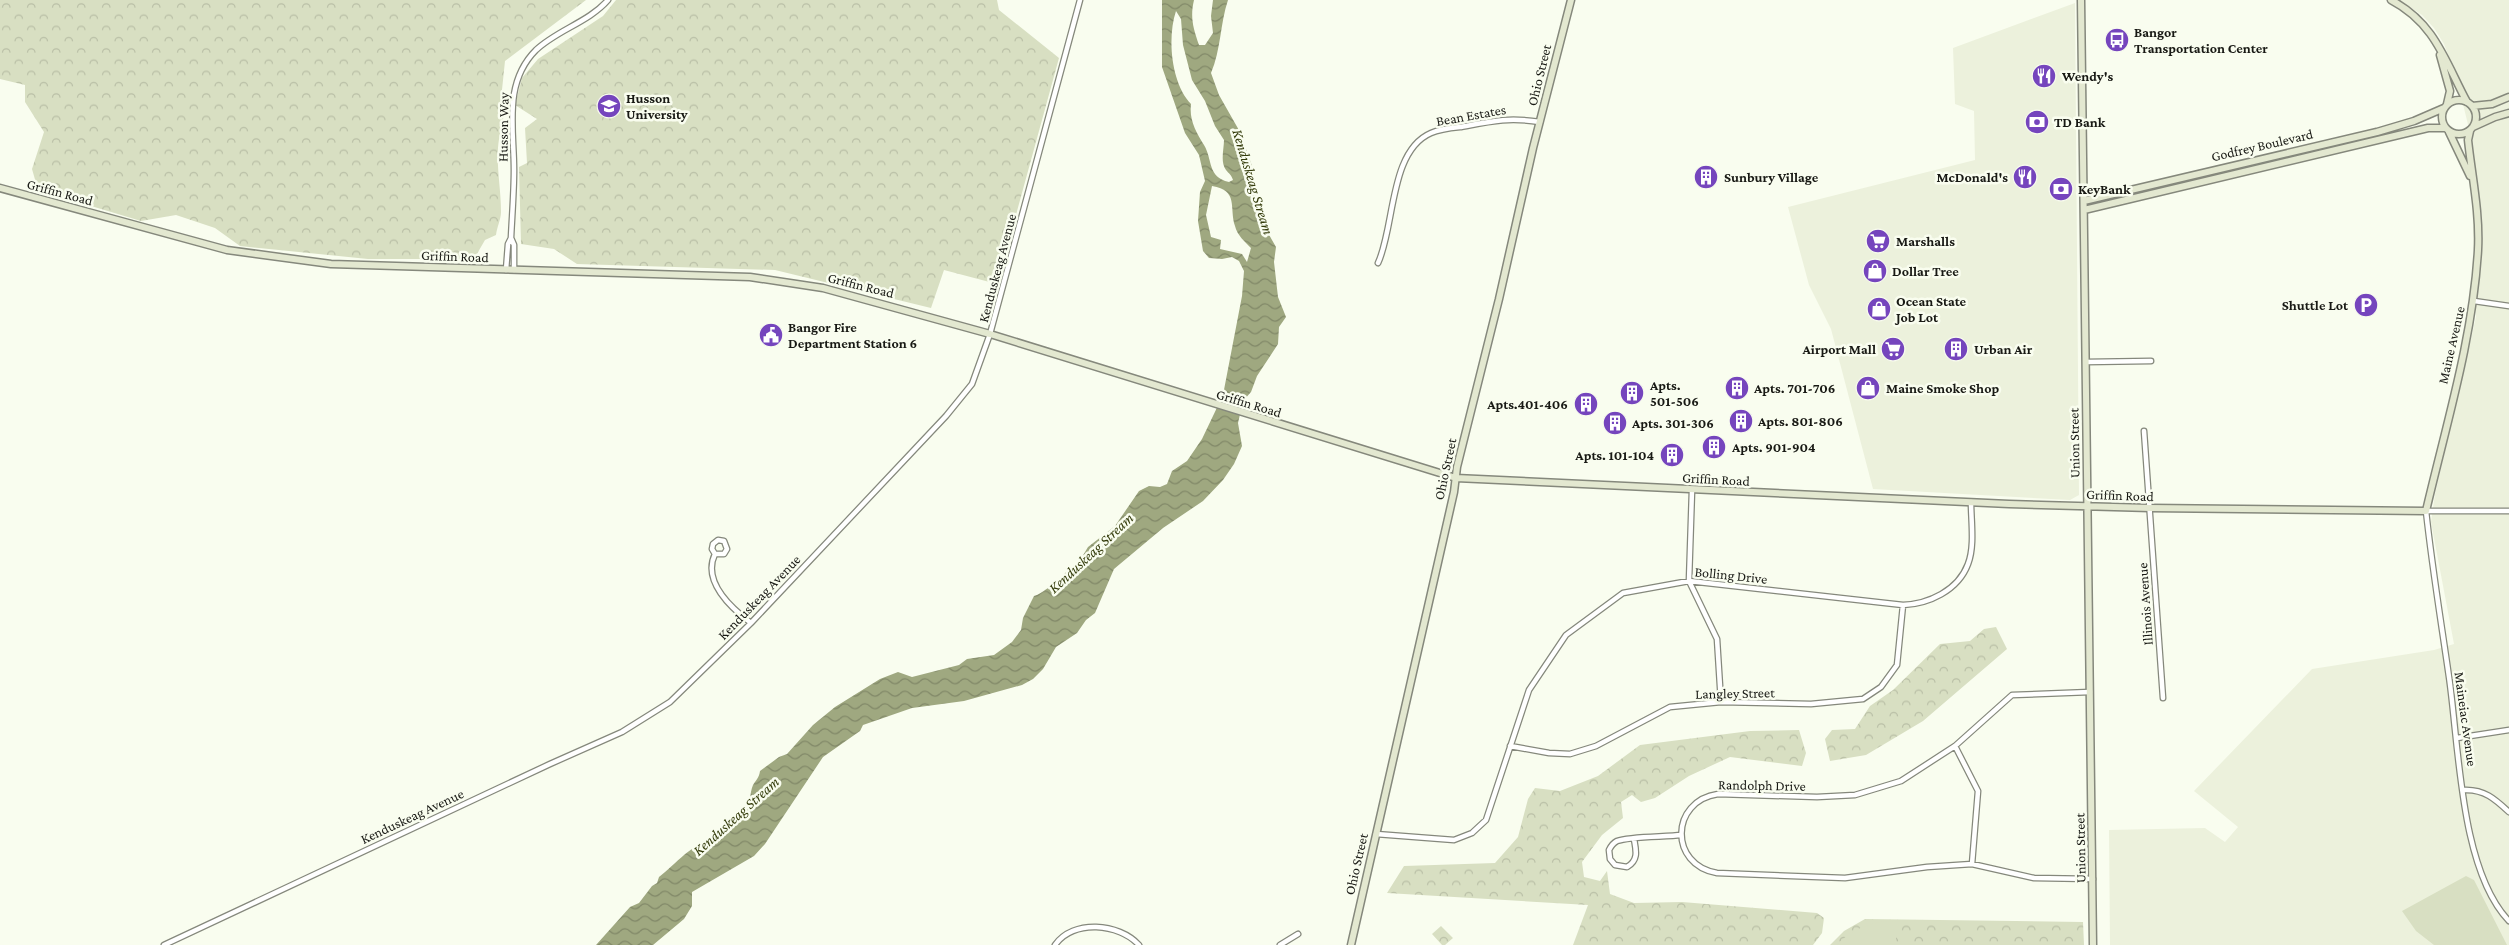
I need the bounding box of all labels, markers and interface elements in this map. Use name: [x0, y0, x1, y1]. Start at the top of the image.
place label: Bangor Transportation Center: [2134, 24, 2268, 56]
bus stop icon: Bangor Transportation Center: [2104, 27, 2130, 53]
street label: Ohio Street: [1524, 42, 1554, 107]
restaurant icon: Wendy's: [2031, 63, 2057, 89]
place label: Wendy's: [2061, 68, 2114, 84]
place label: Husson University: [626, 90, 688, 122]
street label: Husson Way: [494, 91, 512, 162]
school or university icon: Husson University: [596, 93, 622, 119]
street label: Bean Estates: [1435, 101, 1507, 129]
bank icon: TD Bank: [2024, 109, 2050, 135]
place label: TD Bank: [2054, 114, 2106, 130]
street label: Godfrey Boulevard: [2210, 125, 2315, 164]
water label: Kenduskeag Stream: [1228, 127, 1277, 237]
building icon: Sunbury Village: [1693, 164, 1719, 190]
restaurant icon: McDonald's: [2012, 164, 2038, 190]
place label: Sunbury Village: [1724, 169, 1819, 185]
place label: McDonald's: [1936, 169, 2008, 185]
street label: Griffin Road: [25, 176, 95, 209]
bank icon: KeyBank: [2048, 176, 2074, 202]
place label: KeyBank: [2078, 181, 2131, 197]
street label: Kenduskeag Avenue: [975, 212, 1019, 324]
supermarket icon: Marshalls: [1865, 228, 1891, 254]
place label: Marshalls: [1896, 233, 1955, 249]
street label: Griffin Road: [421, 247, 490, 265]
shop icon: Dollar Tree: [1862, 258, 1888, 284]
place label: Dollar Tree: [1892, 263, 1959, 279]
street label: Griffin Road: [826, 269, 896, 301]
parking icon: Shuttle Lot: [2353, 292, 2379, 318]
place label: Ocean State Job Lot: [1894, 293, 1967, 325]
shop icon: Ocean State Job Lot: [1866, 296, 1892, 322]
place label: Shuttle Lot: [2282, 297, 2349, 313]
street label: Maine Avenue: [2434, 305, 2468, 385]
place label: Bangor Fire Department Station 6: [788, 319, 917, 351]
public building icon: Bangor Fire Department Station 6: [758, 322, 784, 348]
supermarket icon: Airport Mall: [1880, 336, 1906, 362]
building icon: Urban Air: [1943, 336, 1969, 362]
place label: Airport Mall: [1802, 341, 1876, 357]
place label: Urban Air: [1974, 341, 2033, 357]
building icon: Apts. 701-706: [1724, 375, 1750, 401]
shop icon: Maine Smoke Shop: [1855, 375, 1881, 401]
place label: Apts. 501-506: [1649, 377, 1699, 409]
building icon: Apts. 501-506: [1619, 380, 1645, 406]
place label: Apts. 701-706: [1753, 380, 1835, 396]
place label: Maine Smoke Shop: [1886, 380, 1999, 396]
street label: Griffin Road: [1214, 385, 1284, 421]
building icon: Apts.401-406: [1573, 391, 1599, 417]
place label: Apts.401-406: [1486, 396, 1568, 412]
street label: Union Street: [2065, 407, 2083, 478]
building icon: Apts. 801-806: [1728, 408, 1754, 434]
building icon: Apts. 301-306: [1602, 410, 1628, 436]
place label: Apts. 801-806: [1757, 413, 1843, 429]
place label: Apts. 301-306: [1631, 415, 1714, 431]
building icon: Apts. 901-904: [1701, 434, 1727, 460]
street label: Ohio Street: [1431, 436, 1459, 501]
place label: Apts. 901-904: [1731, 439, 1816, 455]
building icon: Apts. 101-104: [1659, 442, 1685, 468]
place label: Apts. 101-104: [1574, 447, 1654, 463]
street label: Griffin Road: [1682, 469, 1751, 489]
street label: Griffin Road: [2086, 486, 2155, 504]
water label: Kenduskeag Stream: [1045, 510, 1137, 597]
street label: Kenduskeag Avenue: [714, 551, 804, 643]
street label: Illinois Avenue: [2134, 562, 2156, 646]
street label: Bolling Drive: [1694, 563, 1768, 587]
street label: Maineiac Avenue: [2451, 671, 2481, 767]
street label: Langley Street: [1695, 684, 1775, 702]
water label: Kenduskeag Stream: [690, 773, 783, 859]
street label: Randolph Drive: [1718, 776, 1806, 794]
street label: Kenduskeag Avenue: [358, 785, 466, 847]
street label: Union Street: [2071, 812, 2089, 883]
street label: Ohio Street: [1341, 831, 1371, 896]

